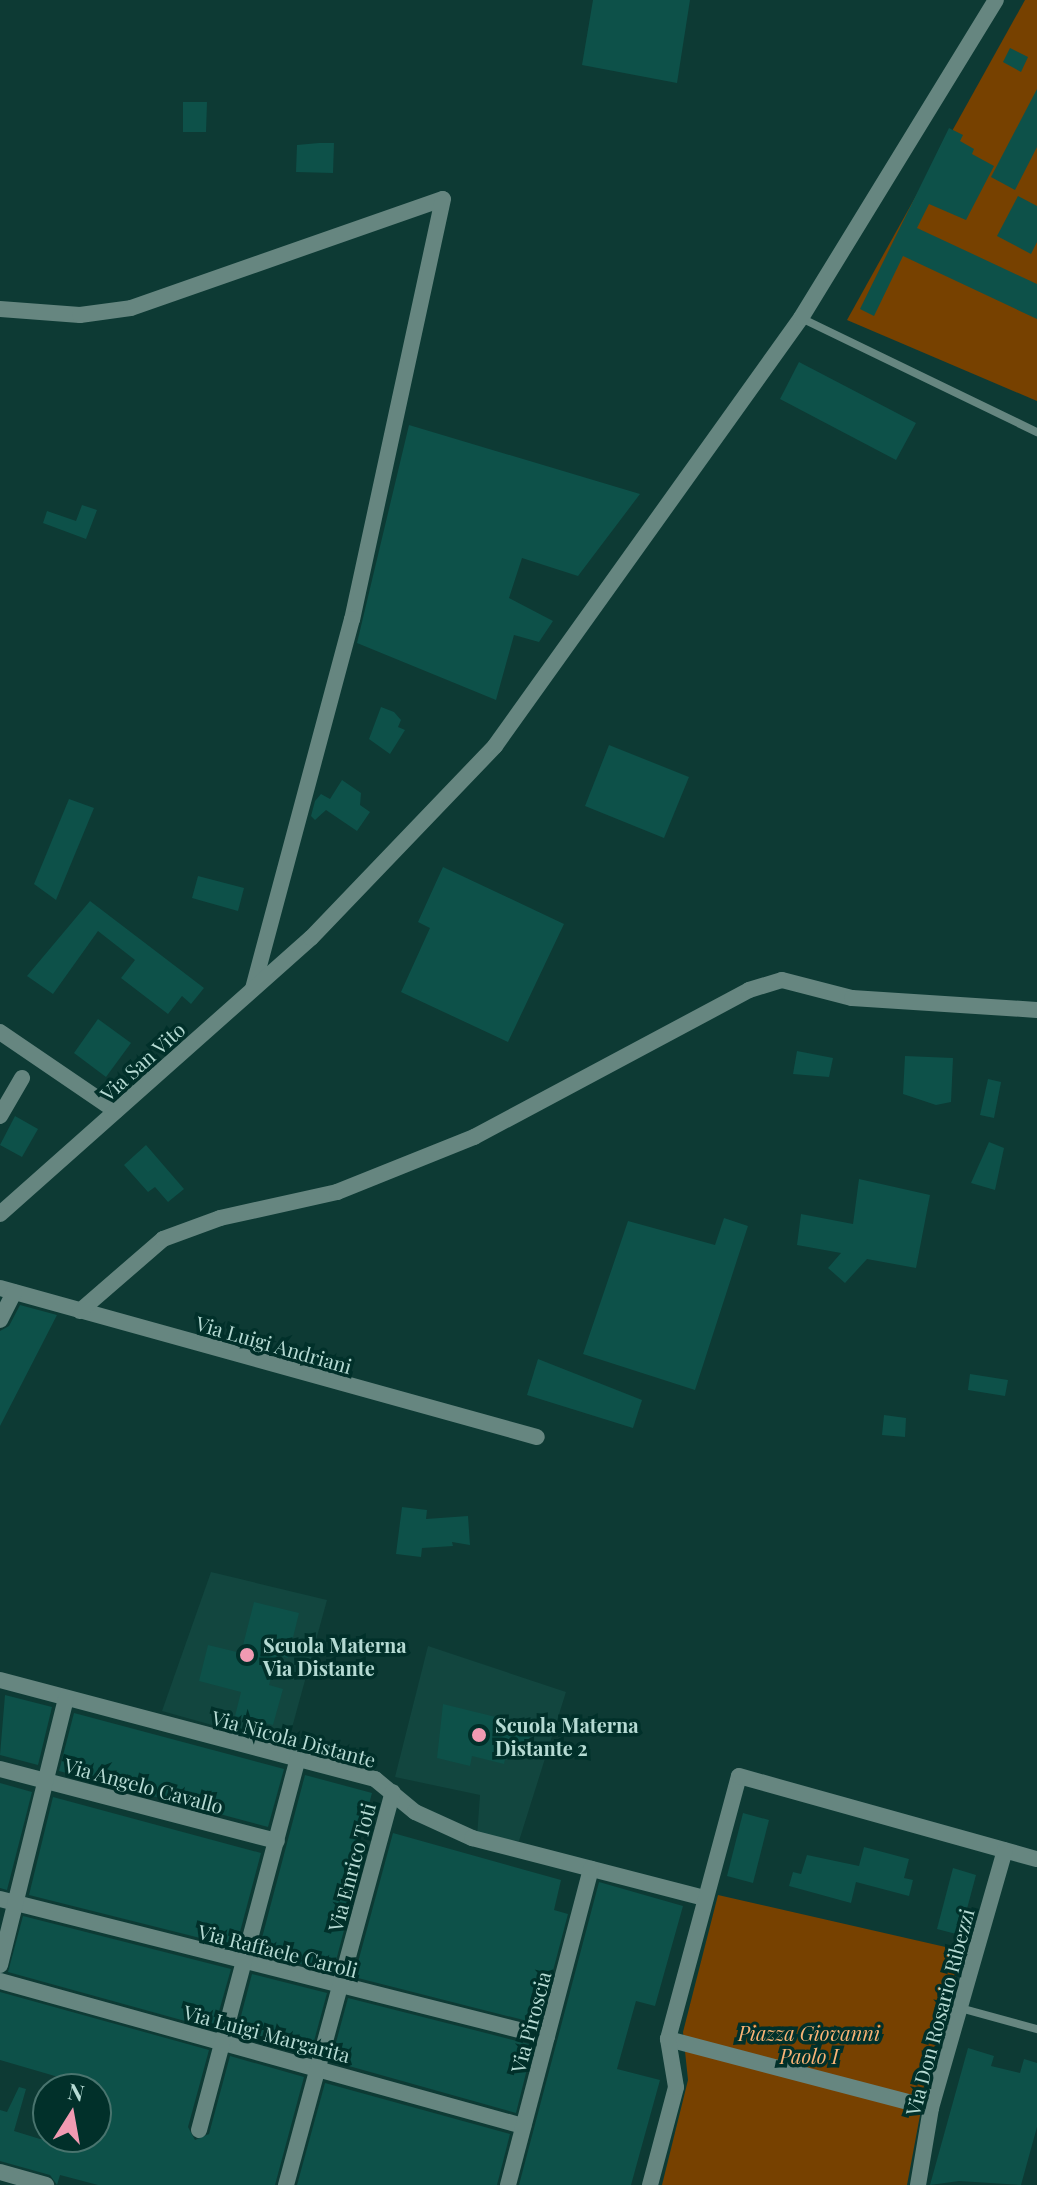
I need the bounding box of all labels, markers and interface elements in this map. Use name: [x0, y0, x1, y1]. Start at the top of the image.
street label: Via San Vito: [94, 1016, 190, 1106]
street label: Via Luigi Andriani: [193, 1310, 355, 1378]
place label: Scuola Materna Via Distante: [263, 1632, 407, 1679]
marker: Scuola Materna Via Distante: [238, 1646, 256, 1664]
street label: Via Nicola Distante: [209, 1705, 379, 1771]
place label: Scuola Materna Distante 2: [495, 1712, 639, 1759]
marker: Scuola Materna Distante 2: [470, 1726, 488, 1744]
street label: Via Angelo Cavallo: [61, 1752, 227, 1818]
street label: Via Enrico Toti: [322, 1800, 380, 1934]
street label: Via Don Rosario Ribezzi: [900, 1906, 978, 2118]
street label: Via Raffaele Caroli: [195, 1919, 361, 1981]
street label: Via Piroscia: [505, 1969, 555, 2075]
street label: Via Luigi Margarita: [181, 1999, 353, 2067]
park label: Piazza Giovanni Paolo I: [738, 2020, 880, 2067]
north arrow: [32, 2073, 112, 2153]
text: N: [66, 2075, 87, 2108]

